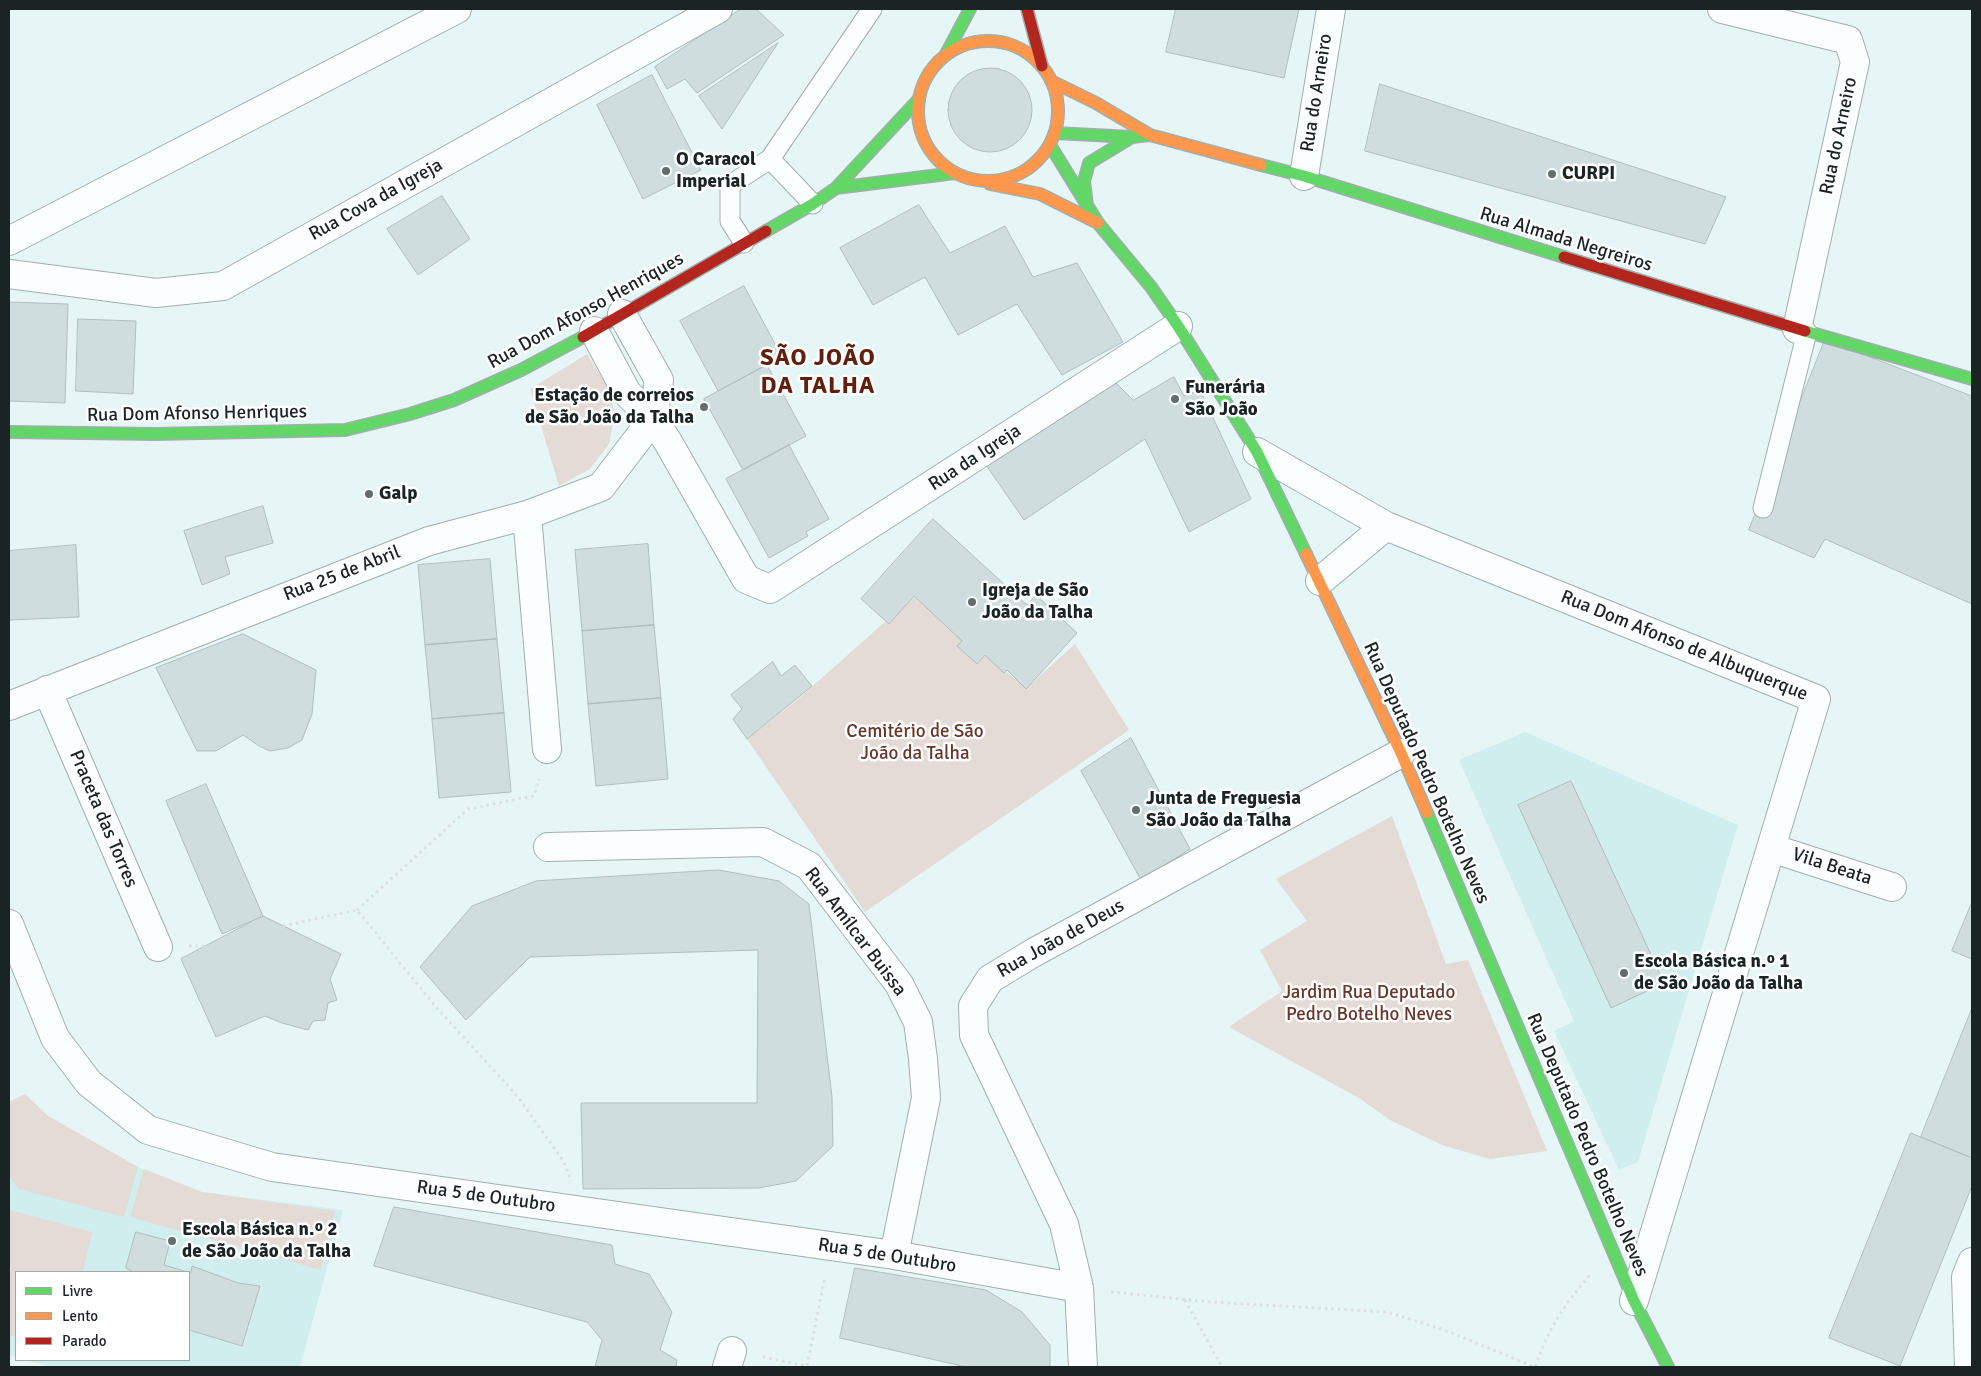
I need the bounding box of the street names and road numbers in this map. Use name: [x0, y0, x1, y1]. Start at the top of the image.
street label: Rua do Arneiro: [1296, 32, 1338, 154]
street label: Rua do Arneiro: [1815, 75, 1863, 197]
street label: Rua Cova da Igreja: [305, 154, 447, 246]
street label: Rua Almada Negreiros: [1477, 203, 1655, 277]
street label: Rua Dom Afonso Henriques: [484, 248, 688, 374]
street label: Rua Dom Afonso Henriques: [87, 401, 307, 427]
street label: Rua da Igreja: [924, 420, 1026, 496]
street label: Rua 25 de Abril: [280, 541, 404, 607]
street label: Rua Dom Afonso de Albuquerque: [1557, 586, 1811, 706]
street label: Rua Deputado Pedro Botelho Neves: [1358, 639, 1494, 907]
street label: Praceta das Torres: [64, 747, 142, 891]
street label: Vila Beata: [1789, 843, 1875, 891]
street label: Rua Amílcar Buissa: [799, 863, 911, 1001]
street label: Rua João de Deus: [994, 895, 1128, 983]
street label: Rua Deputado Pedro Botelho Neves: [1521, 1010, 1653, 1280]
street label: Rua 5 de Outubro: [415, 1176, 557, 1218]
street label: Rua 5 de Outubro: [816, 1234, 958, 1278]

